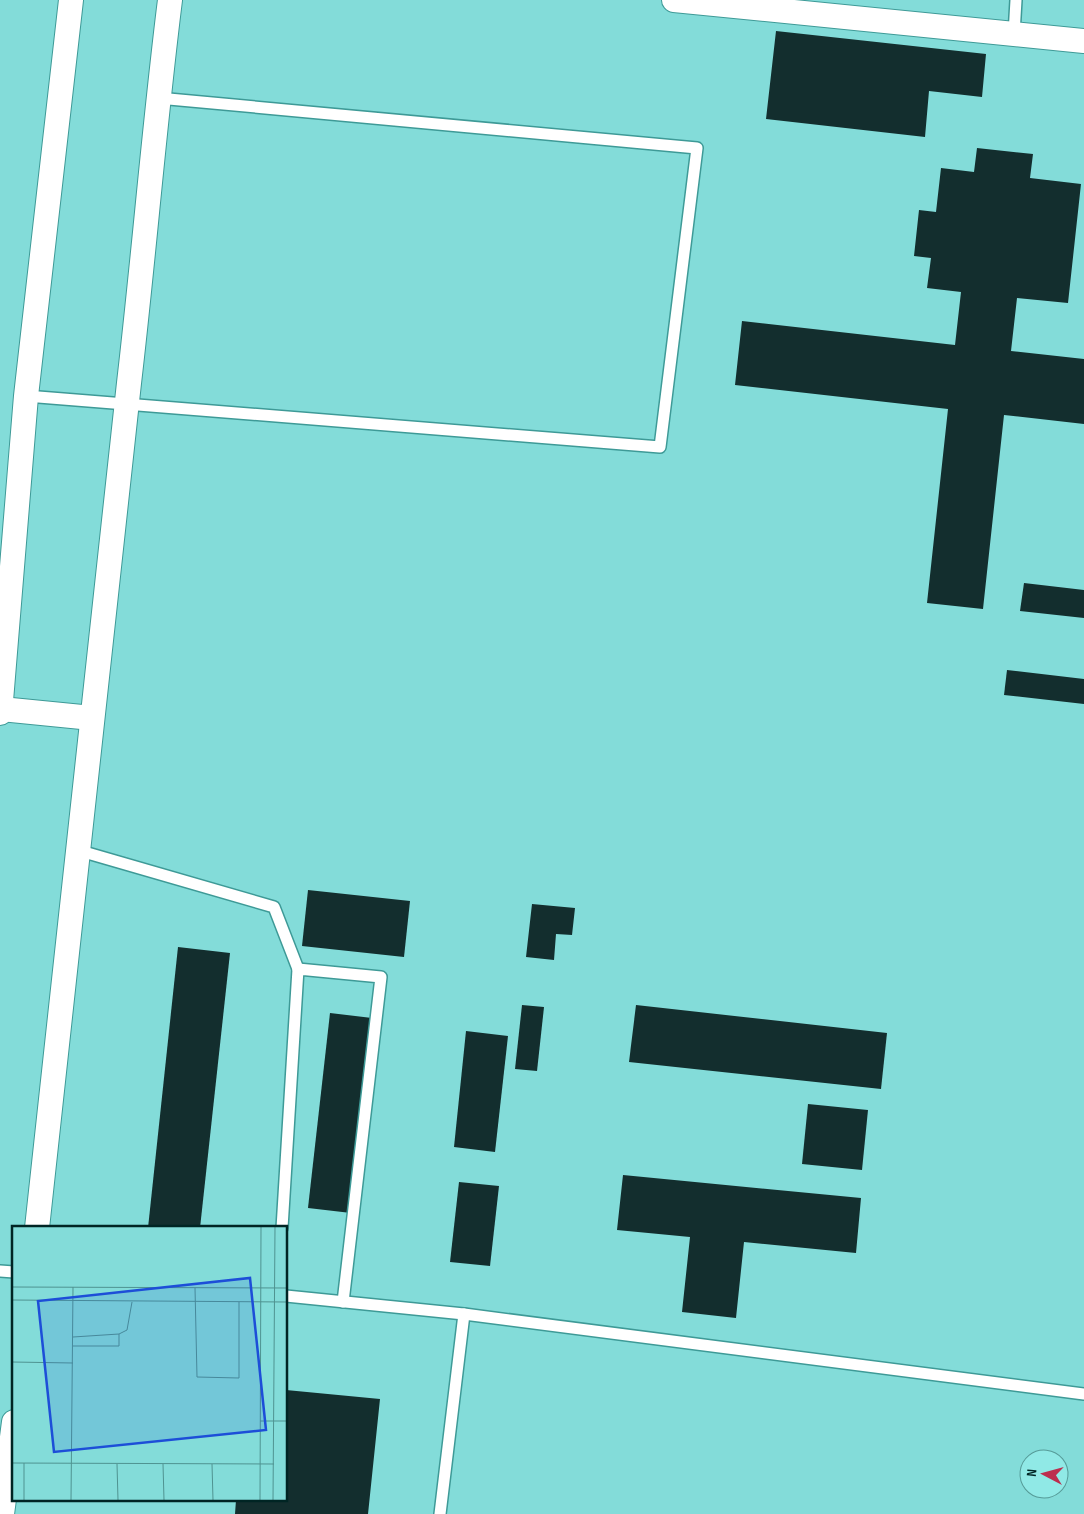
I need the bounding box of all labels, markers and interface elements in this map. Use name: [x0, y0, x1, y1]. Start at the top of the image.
inset map: [12, 1226, 288, 1502]
north arrow: [1019, 1449, 1069, 1499]
text: N: [1023, 1468, 1040, 1477]

